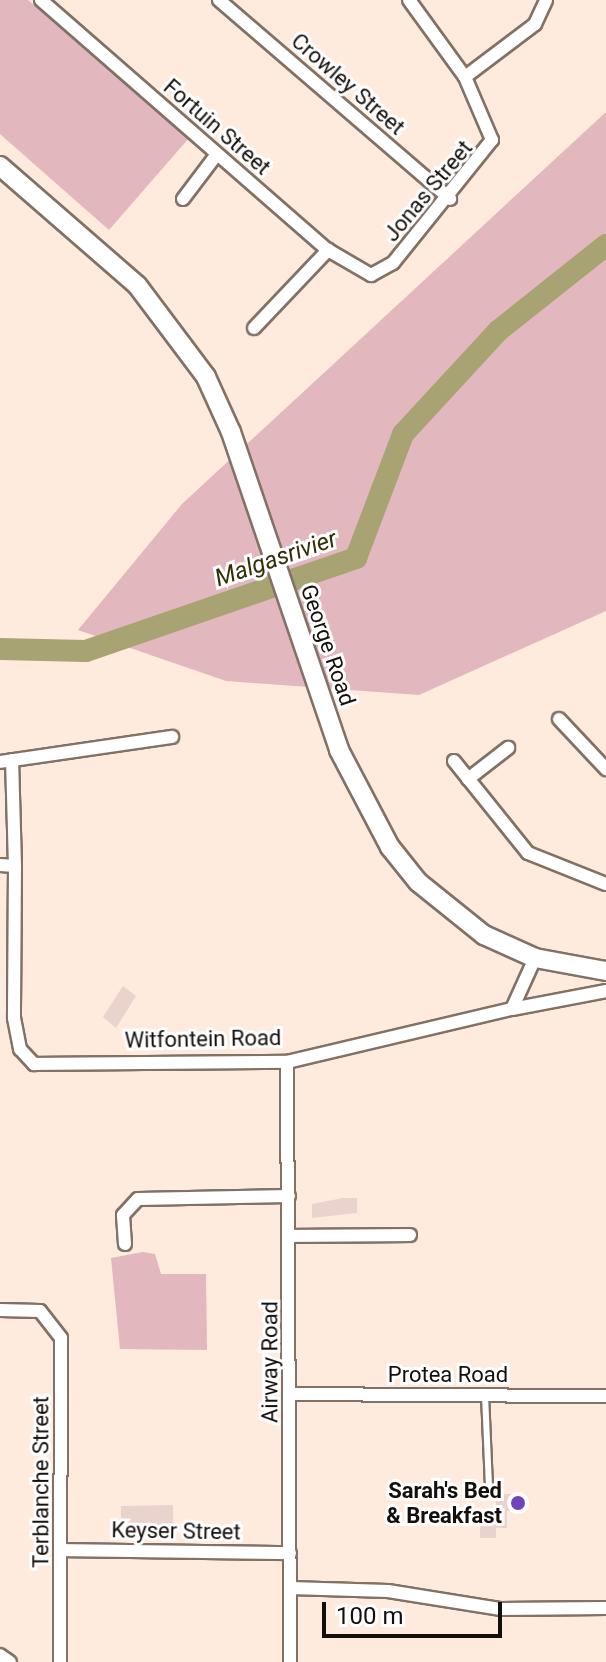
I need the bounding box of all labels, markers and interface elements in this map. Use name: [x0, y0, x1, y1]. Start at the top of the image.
street label: Crowley Street: [286, 28, 410, 140]
street label: Fortuin Street: [158, 73, 276, 181]
street label: Jonas Street: [378, 135, 478, 247]
water label: Malgasrivier: [211, 525, 341, 593]
street label: George Road: [295, 581, 361, 709]
street label: Witfontein Road: [124, 1024, 282, 1054]
street label: Airway Road: [257, 1301, 283, 1423]
street label: Protea Road: [388, 1362, 508, 1388]
street label: Terblanche Street: [28, 1396, 54, 1568]
place label: Sarah's Bed & Breakfast: [386, 1477, 502, 1528]
marker: Sarah's Bed & Breakfast: [509, 1494, 527, 1512]
street label: Keyser Street: [111, 1517, 241, 1545]
scale bar: [326, 1586, 506, 1636]
text: 100 m: [336, 1602, 403, 1630]

